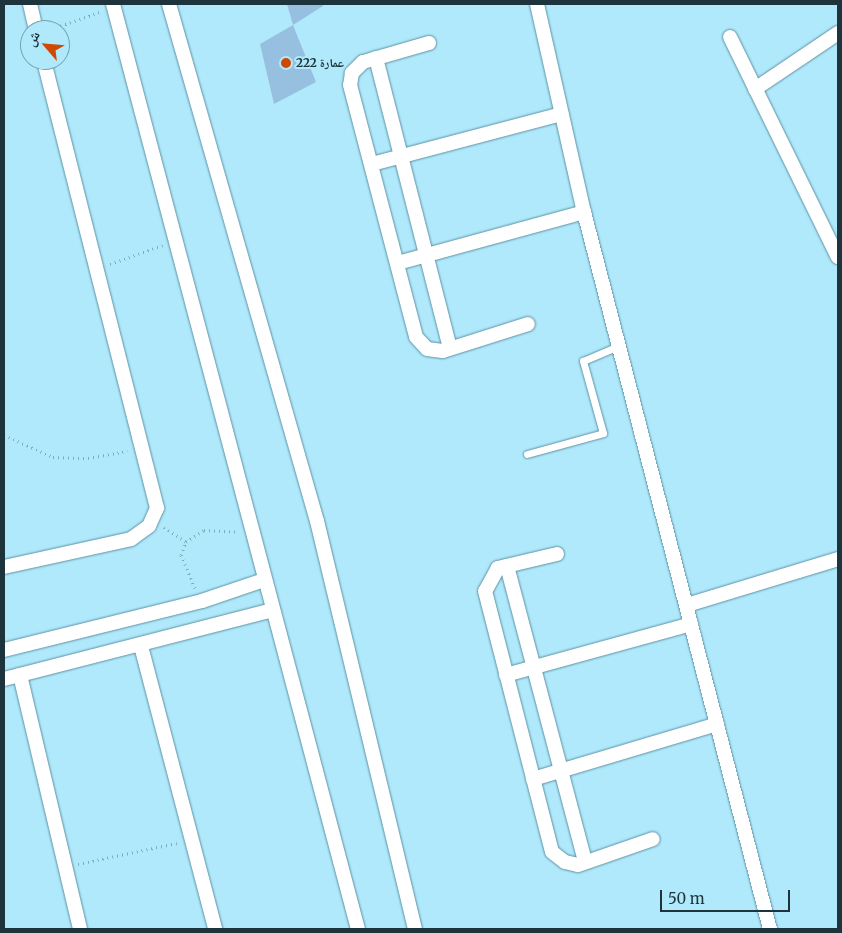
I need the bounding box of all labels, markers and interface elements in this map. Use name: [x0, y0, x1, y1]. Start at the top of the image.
north arrow: [20, 20, 70, 70]
text: ش: [21, 28, 44, 49]
place label: عمارة 222: [296, 56, 344, 70]
marker: عمارة 222: [280, 57, 292, 69]
scale bar: [662, 880, 792, 912]
text: 50 m: [668, 889, 705, 908]

